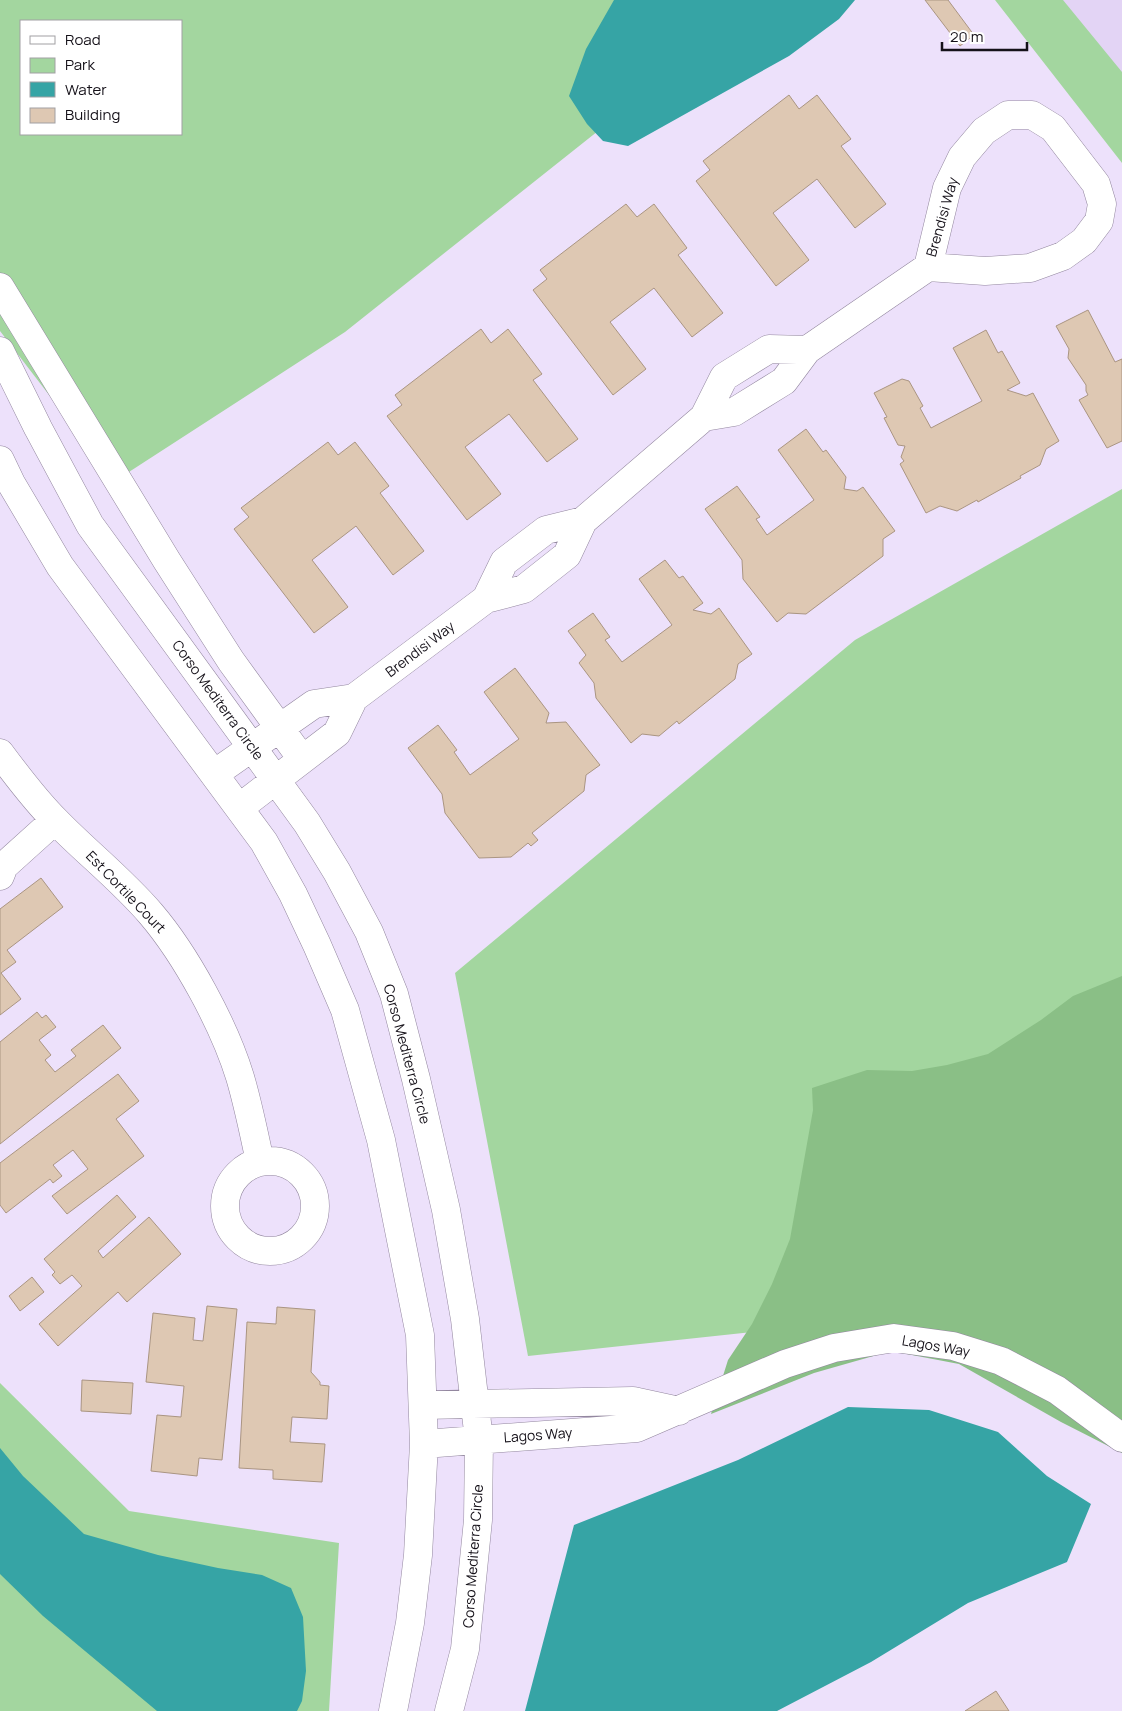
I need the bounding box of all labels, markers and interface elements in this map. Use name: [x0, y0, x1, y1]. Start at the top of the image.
legend: [20, 20, 182, 135]
scale bar: [942, 20, 1027, 52]
text: 20 m: [950, 26, 983, 47]
text: Road: [65, 29, 101, 50]
text: Park: [65, 54, 95, 75]
text: Water: [65, 79, 107, 100]
text: Building: [65, 104, 120, 125]
street label: Brendisi Way: [921, 174, 962, 259]
street label: Brendisi Way: [381, 616, 459, 681]
street label: Corso Mediterra Circle: [168, 636, 268, 764]
street label: Est Cortile Court: [82, 846, 171, 937]
street label: Corso Mediterra Circle: [380, 982, 435, 1126]
street label: Lagos Way: [901, 1330, 972, 1361]
street label: Lagos Way: [503, 1423, 574, 1446]
street label: Corso Mediterra Circle: [458, 1483, 487, 1629]

